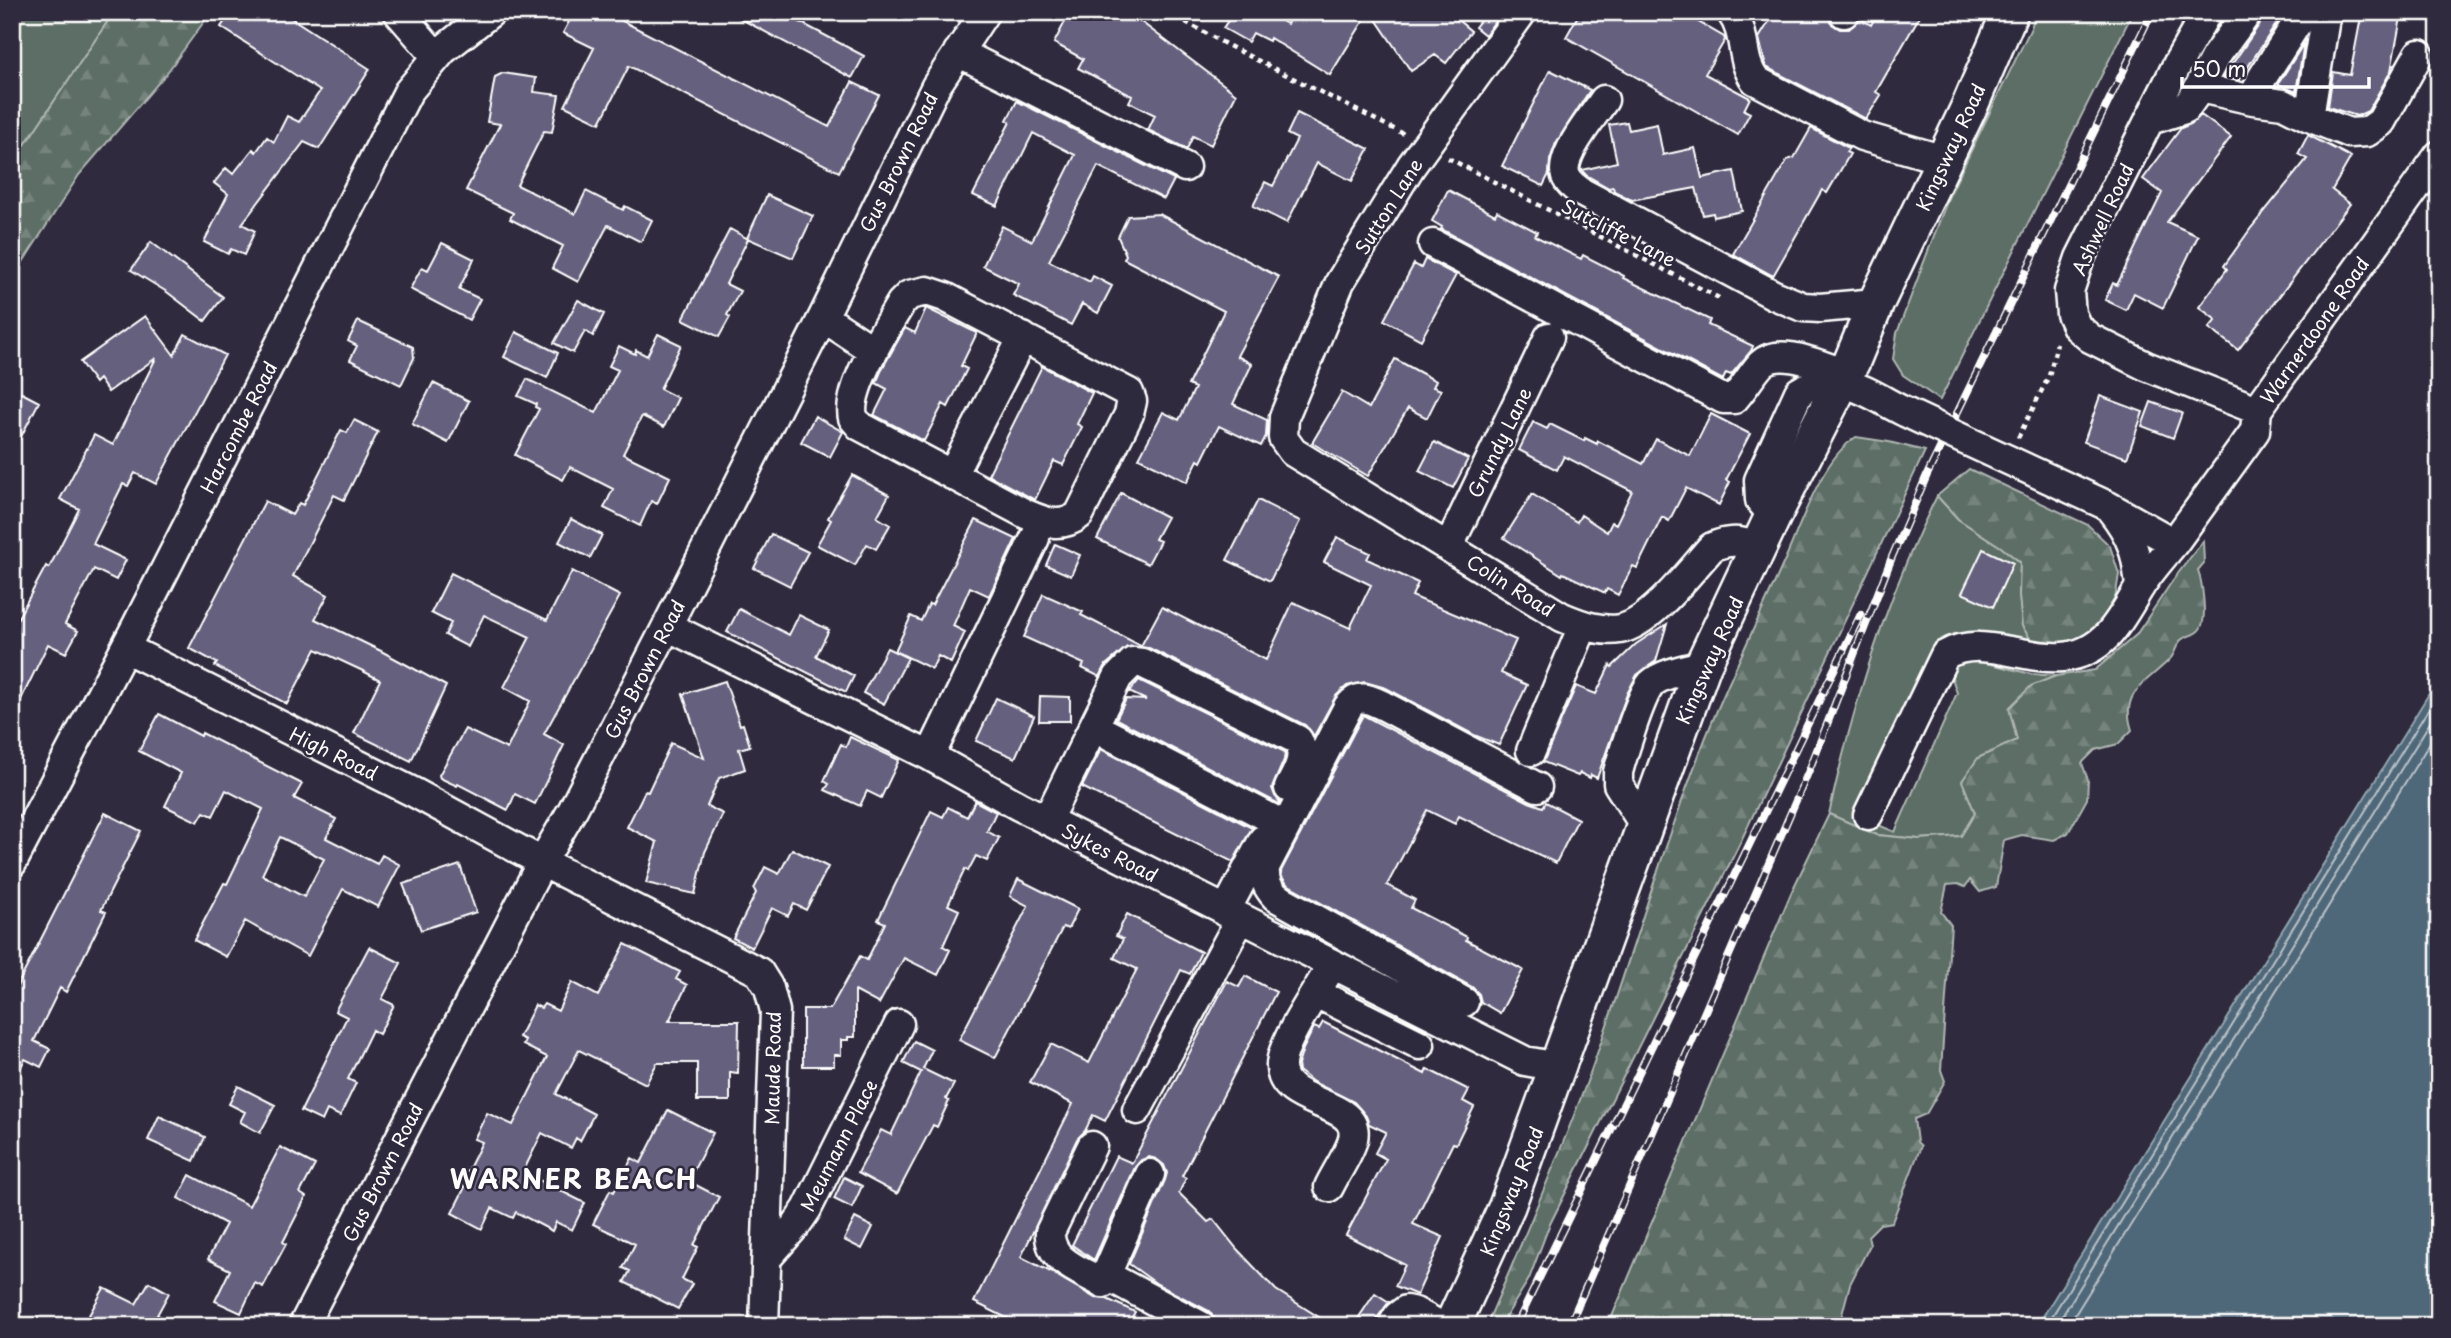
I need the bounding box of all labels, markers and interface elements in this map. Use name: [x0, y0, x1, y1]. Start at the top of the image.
scale bar: [2182, 46, 2369, 90]
text: 50 m: [2192, 52, 2246, 84]
street label: Kingsway Road: [1908, 79, 1992, 215]
street label: Gus Brown Road: [852, 87, 944, 237]
street label: Sutton Lane: [1347, 152, 1429, 260]
street label: Ashwell Road: [2064, 158, 2140, 280]
street label: Sutcliffe Lane: [1557, 191, 1681, 273]
street label: Warnerdoone Road: [2253, 251, 2375, 409]
street label: Harcombe Road: [193, 356, 283, 498]
street label: Grundy Lane: [1460, 382, 1538, 502]
street label: Colin Road: [1462, 547, 1560, 623]
street label: Kingsway Road: [1668, 591, 1750, 729]
street label: Gus Brown Road: [597, 595, 691, 743]
street label: High Road: [285, 720, 383, 786]
street label: Sykes Road: [1057, 816, 1163, 888]
street label: Maude Road: [757, 1011, 787, 1125]
street label: Meumann Place: [793, 1074, 883, 1216]
street label: Gus Brown Road: [335, 1098, 429, 1246]
street label: Kingsway Road: [1472, 1122, 1550, 1260]
district label: WARNER BEACH: [450, 1159, 698, 1198]

